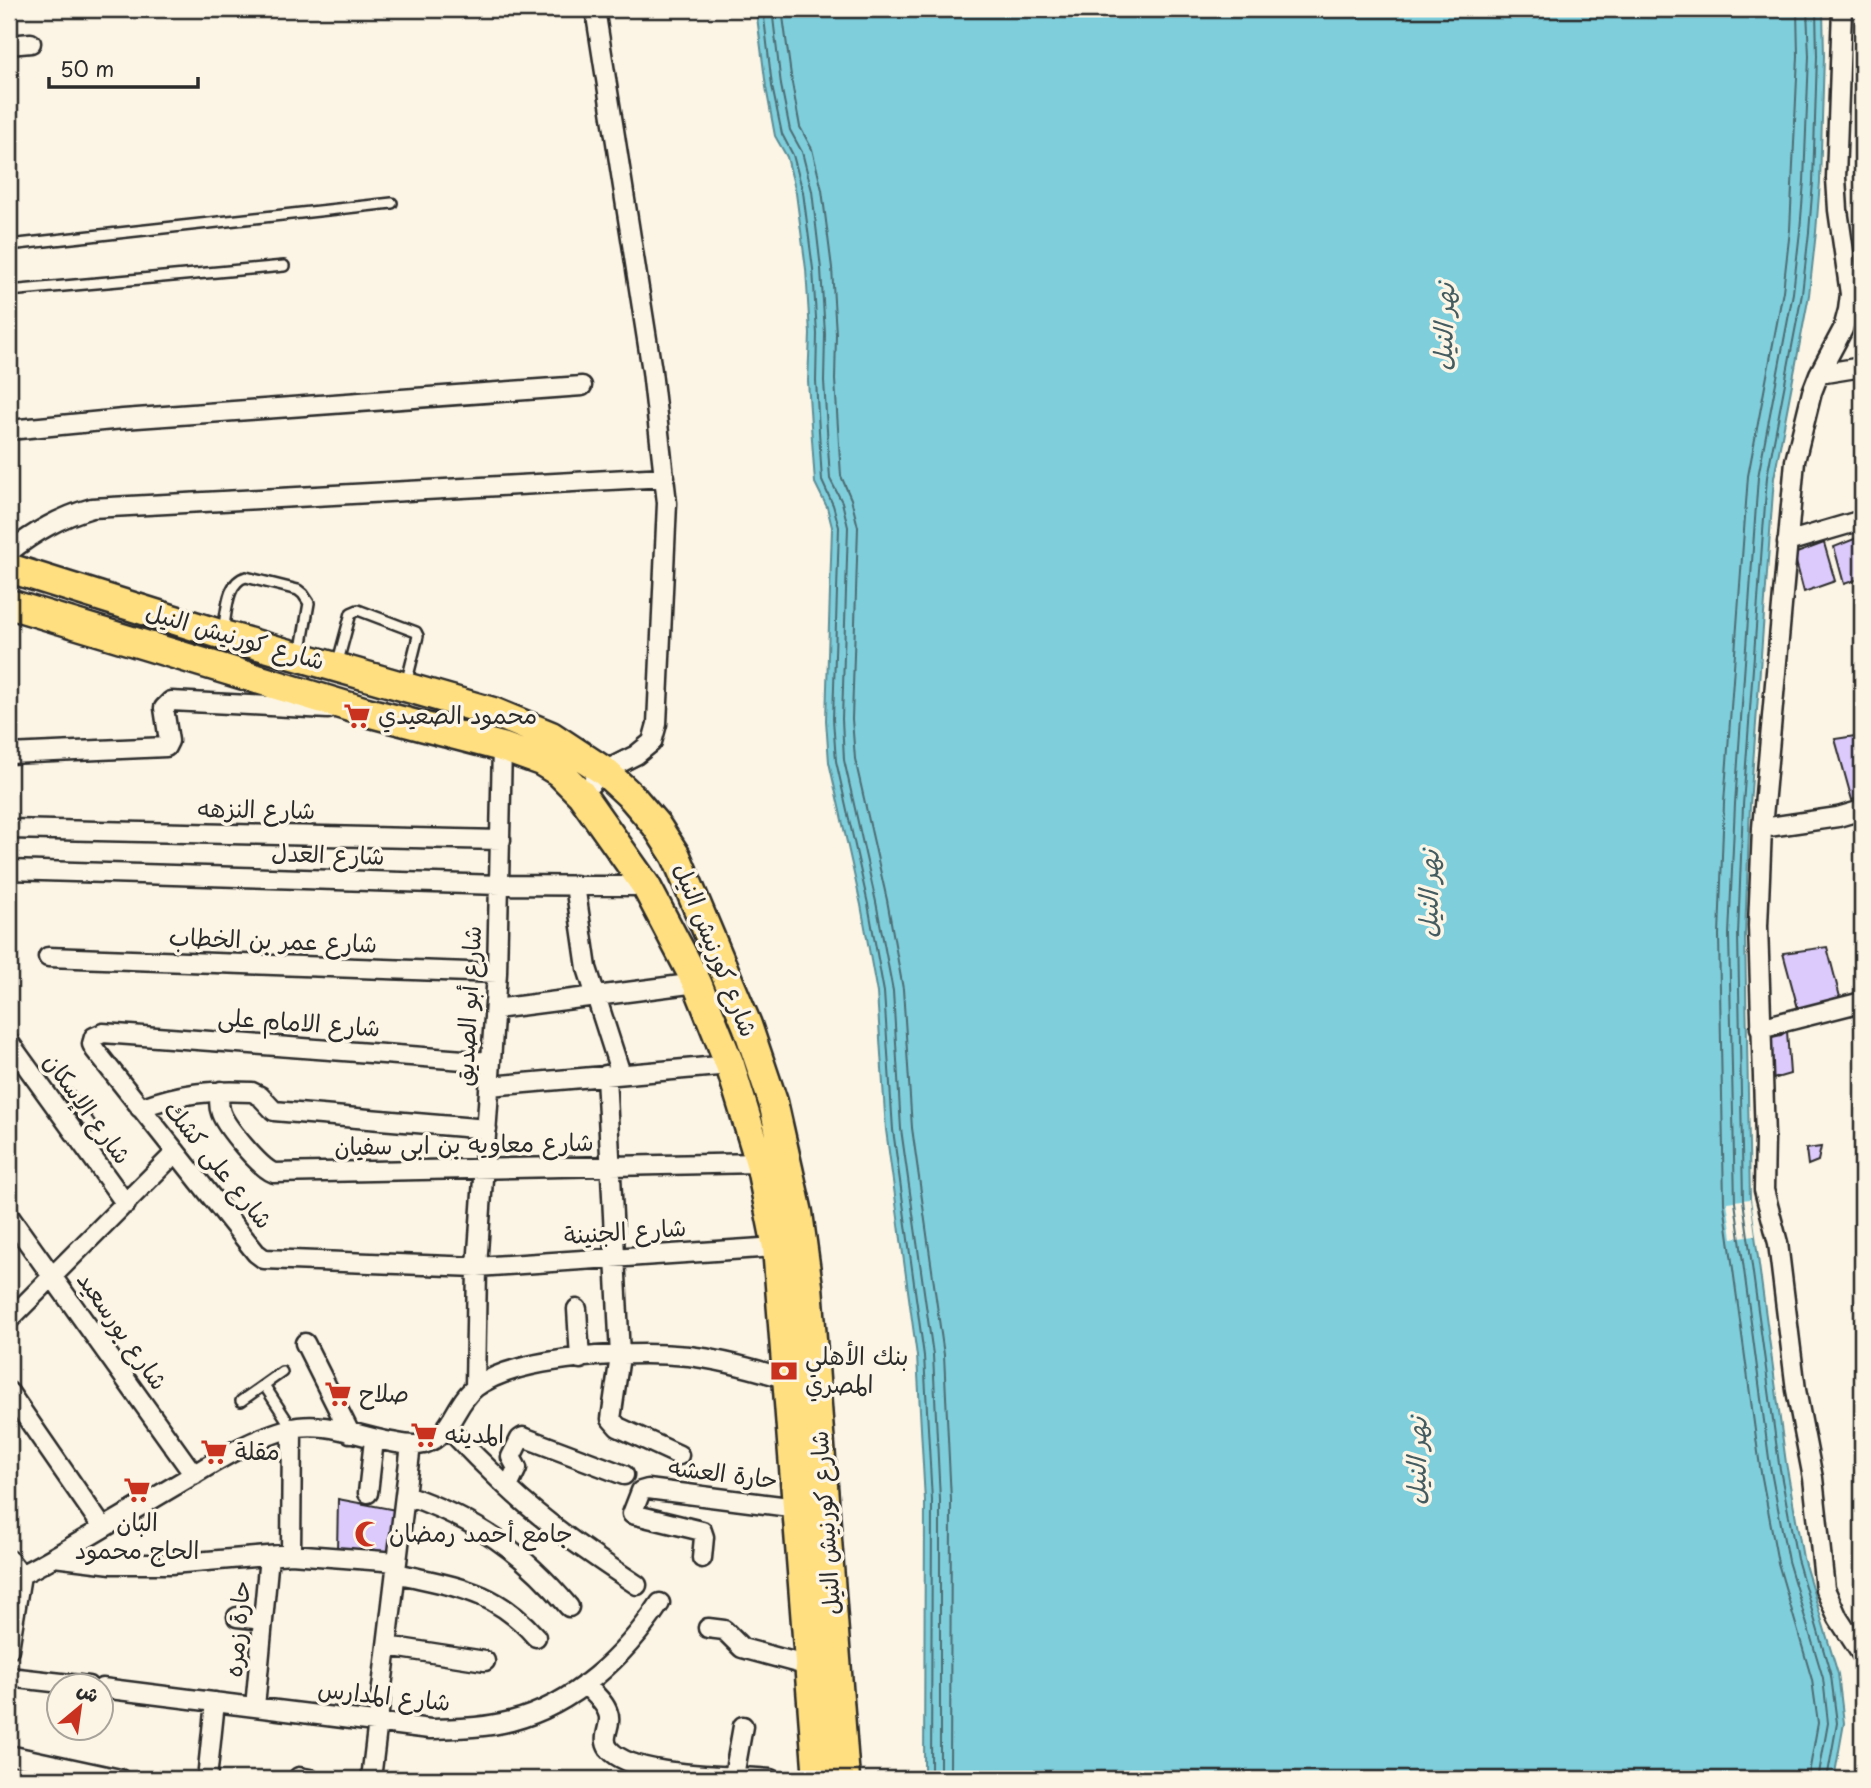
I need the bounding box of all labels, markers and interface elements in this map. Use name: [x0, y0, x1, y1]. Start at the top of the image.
scale bar: [49, 46, 198, 90]
text: 50 m: [60, 52, 114, 84]
water label: نهر النيل: [1421, 279, 1464, 372]
street label: شارع كورنيش النيل: [142, 592, 329, 679]
place label: محمود الصعيدي: [378, 696, 537, 733]
supermarket icon: محمود الصعيدي: [342, 701, 372, 731]
street label: شارع النزهه: [197, 789, 315, 828]
street label: شارع العدل: [271, 833, 385, 874]
water label: نهر النيل: [1407, 847, 1448, 938]
street label: شارع كورنيش النيل: [665, 857, 768, 1042]
street label: شارع عمر بن الخطاب: [168, 917, 378, 962]
street label: شارع أبو الصديق: [445, 925, 490, 1087]
street label: شارع الامام على: [217, 997, 382, 1047]
street label: شارع الإسكان: [35, 1045, 141, 1171]
street label: شارع على كشك: [156, 1092, 283, 1236]
street label: شارع معاويه بن ابى سفيان: [334, 1123, 594, 1164]
street label: شارع الجنينة: [562, 1208, 687, 1253]
street label: شارع بورسعيد: [69, 1263, 178, 1397]
place label: بنك الأهلي المصري: [805, 1337, 909, 1402]
bank icon: بنك الأهلي المصري: [769, 1356, 799, 1386]
place label: صلاح: [359, 1374, 409, 1410]
supermarket icon: صلاح: [323, 1379, 353, 1409]
water label: نهر النيل: [1395, 1414, 1436, 1505]
place label: المدينه: [445, 1415, 504, 1451]
supermarket icon: المدينه: [409, 1420, 439, 1450]
street label: شارع كورنيش النيل: [800, 1430, 849, 1617]
place label: مقلة: [235, 1432, 280, 1468]
supermarket icon: مقلة: [199, 1437, 229, 1467]
street label: حارة العشه: [667, 1447, 780, 1497]
supermarket icon: البان الحاج محمود: [122, 1475, 152, 1505]
place label: البان الحاج محمود: [75, 1503, 199, 1567]
place label: جامع أحمد رمضان: [389, 1514, 573, 1551]
mosque icon: جامع أحمد رمضان: [353, 1519, 383, 1549]
street label: حارة زمره: [214, 1579, 258, 1679]
street label: شارع المدارس: [316, 1669, 452, 1720]
north arrow: [46, 1672, 116, 1742]
text: ش: [73, 1674, 105, 1709]

